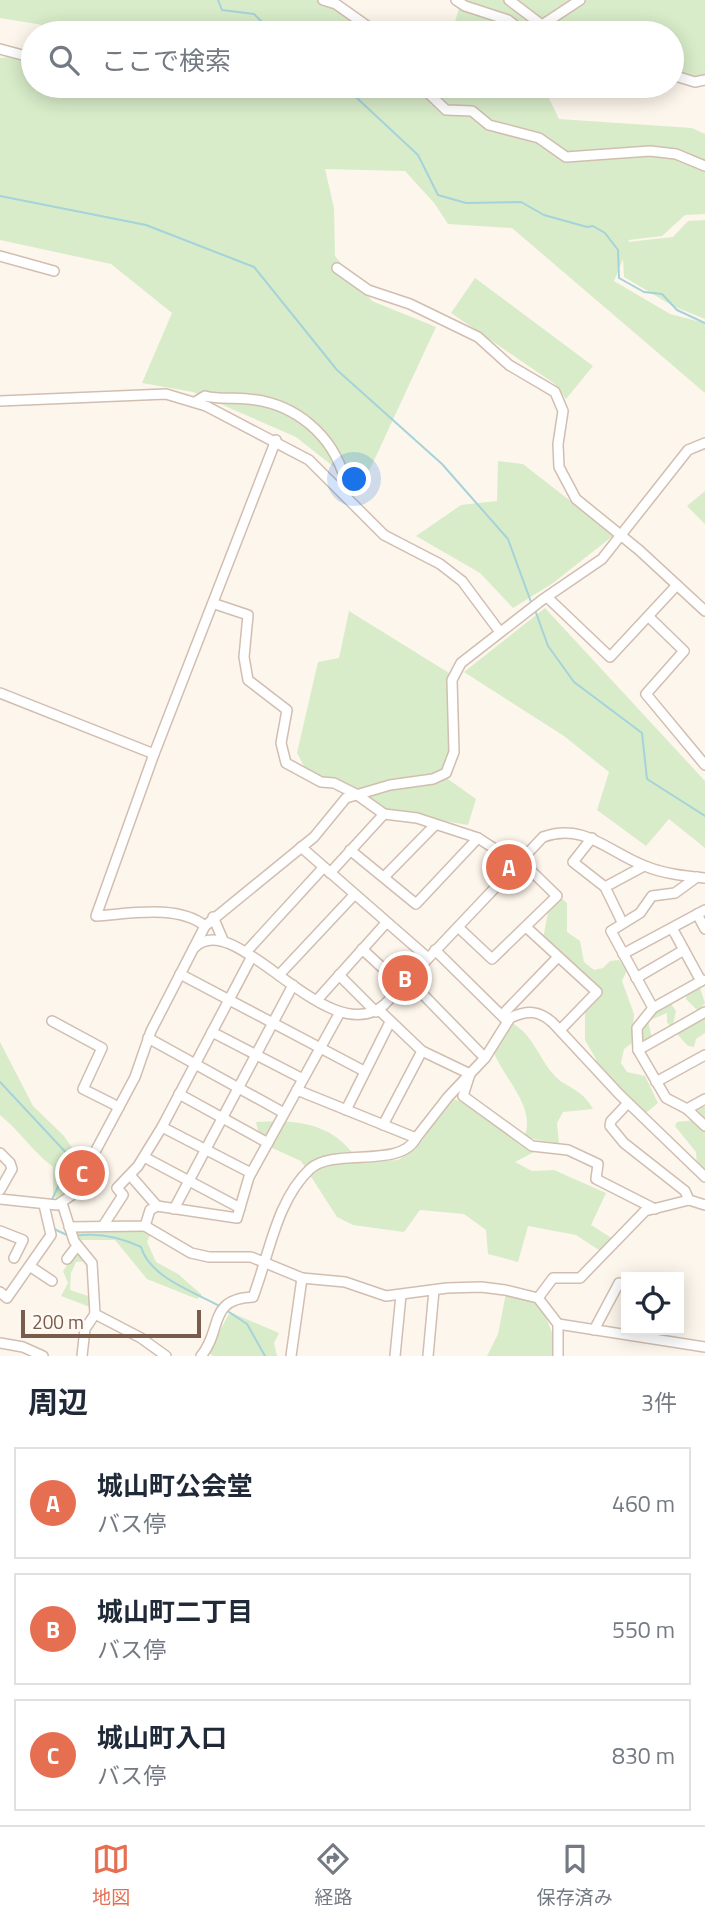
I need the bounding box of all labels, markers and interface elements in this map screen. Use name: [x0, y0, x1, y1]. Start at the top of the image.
search box: [21, 21, 684, 98]
icon: search: [45, 41, 83, 79]
text: ここで検索: [101, 41, 231, 80]
your location: [337, 462, 371, 496]
pin: A: [486, 841, 532, 893]
pin: B: [382, 952, 428, 1004]
pin: C: [59, 1147, 105, 1199]
map controls: [621, 1272, 684, 1335]
button: locate: [621, 1272, 684, 1335]
scale bar: [21, 1307, 201, 1339]
text: 200 m: [32, 1307, 84, 1336]
text: 周辺: [28, 1379, 88, 1425]
text: 3件: [641, 1385, 677, 1420]
text: 城山町公会堂: [97, 1466, 253, 1505]
text: A: [46, 1486, 60, 1521]
text: 460 m: [612, 1486, 675, 1521]
text: バス停: [97, 1506, 166, 1541]
text: 城山町二丁目: [97, 1592, 253, 1631]
text: B: [46, 1612, 60, 1647]
text: 550 m: [612, 1612, 675, 1647]
text: バス停: [97, 1632, 166, 1667]
text: 城山町入口: [97, 1718, 227, 1757]
text: C: [47, 1738, 59, 1773]
text: 830 m: [612, 1738, 675, 1773]
text: バス停: [97, 1758, 166, 1793]
tab: 地図: [92, 1840, 130, 1911]
tab: 経路: [314, 1840, 353, 1911]
tab: 保存済み: [537, 1840, 613, 1911]

